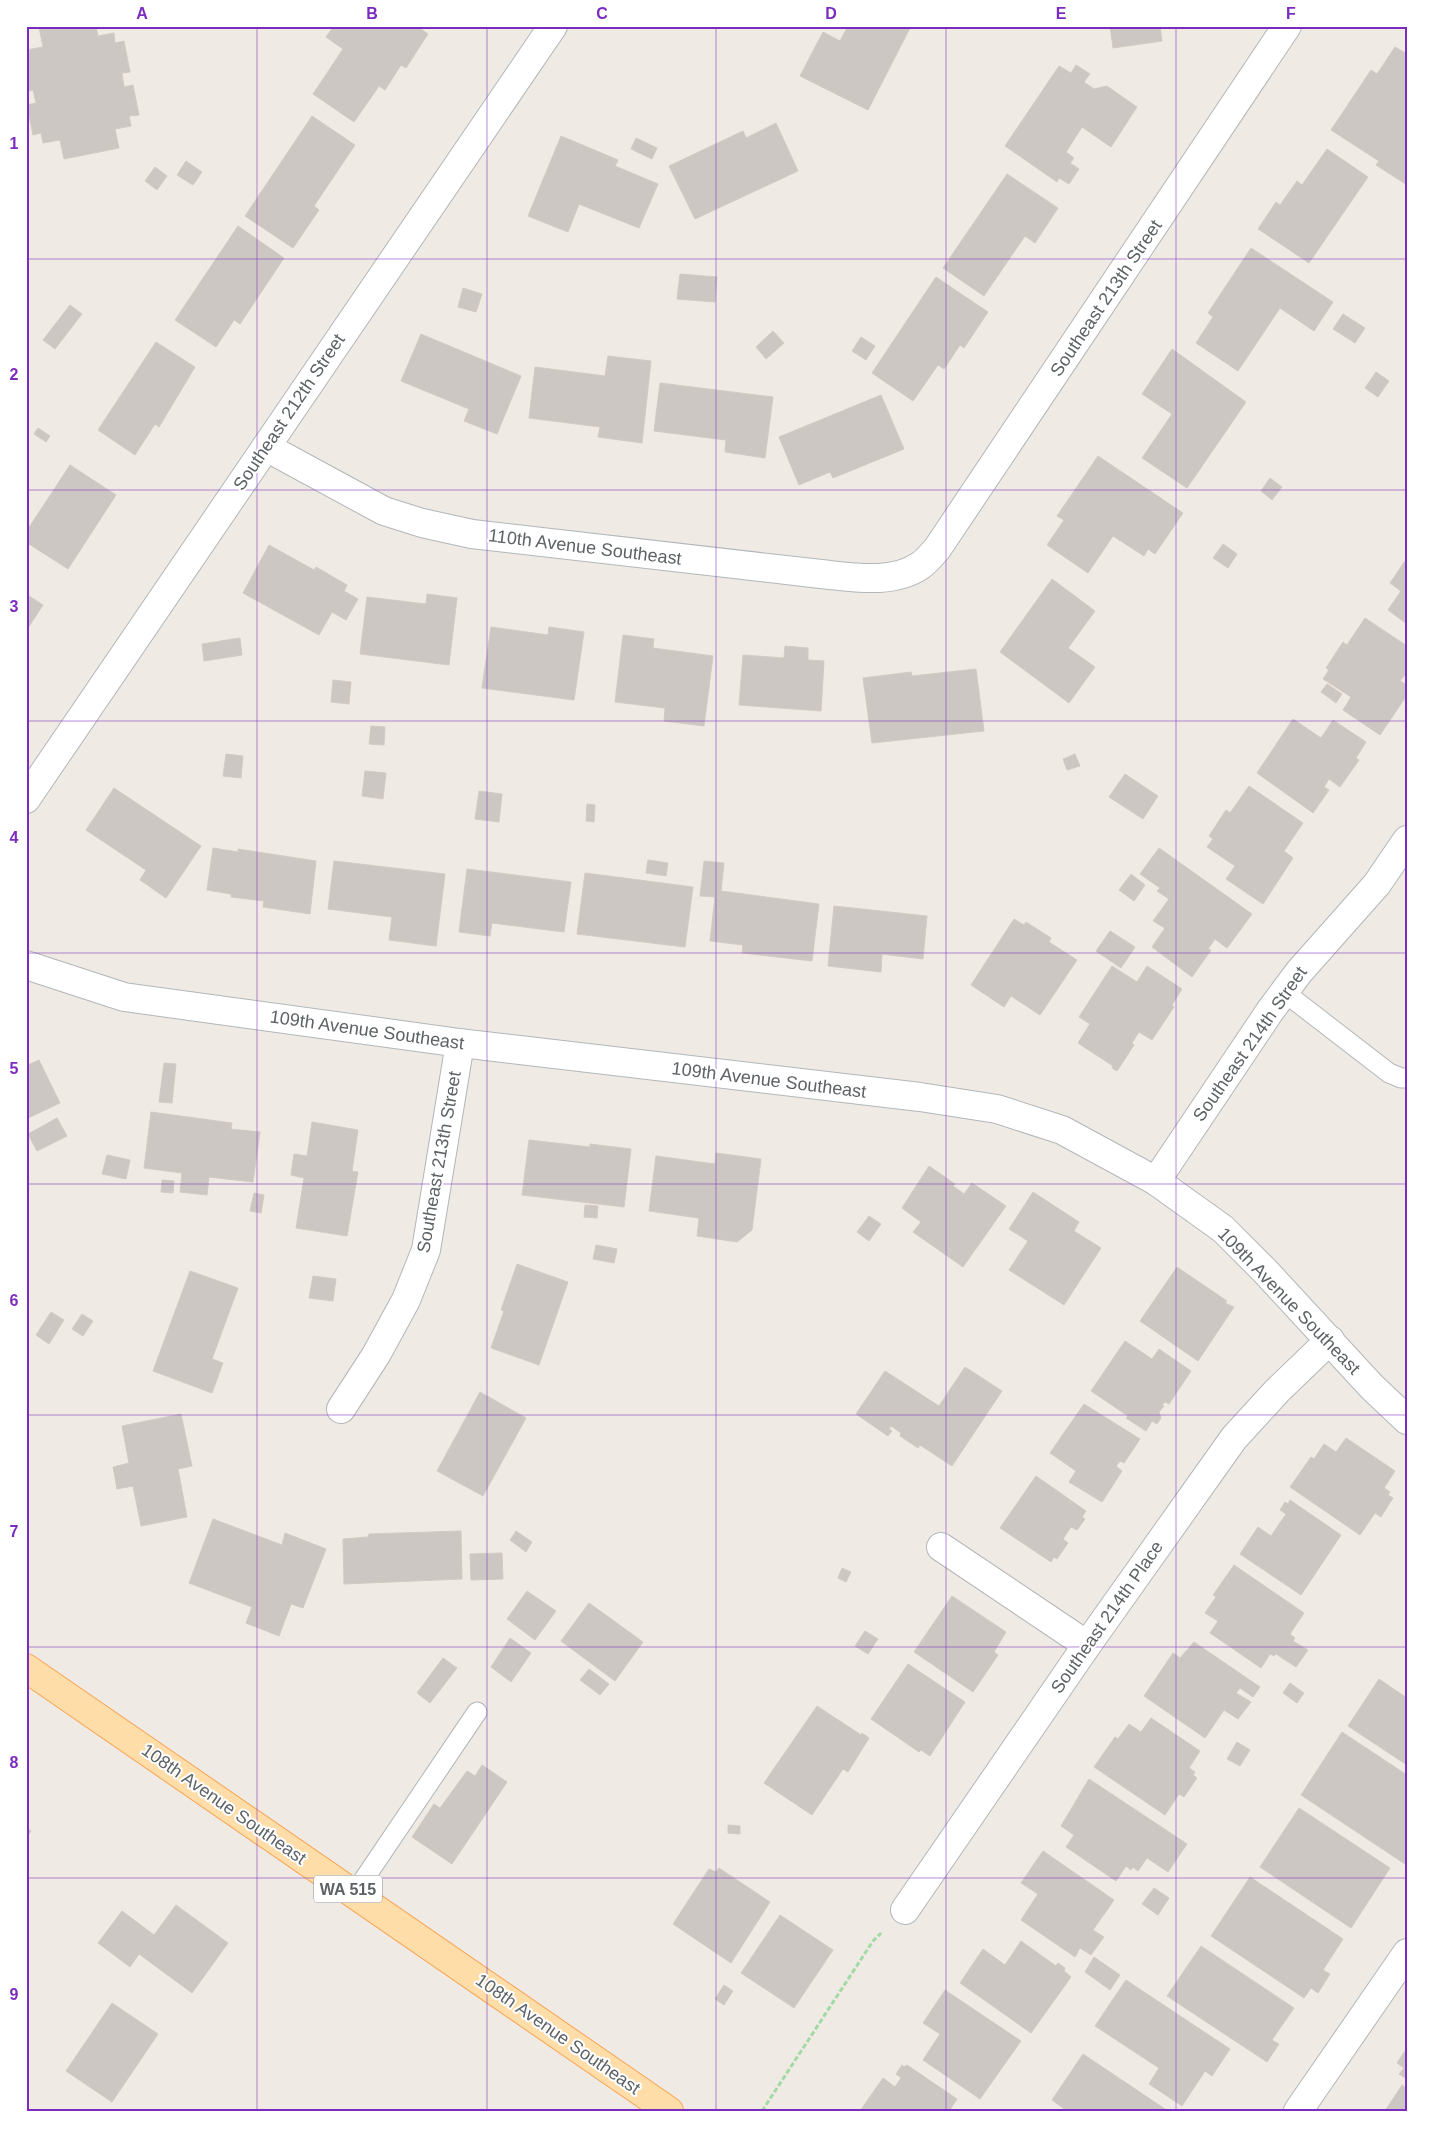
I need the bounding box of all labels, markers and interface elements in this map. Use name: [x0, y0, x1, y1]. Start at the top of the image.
text: A: [136, 5, 148, 22]
text: B: [366, 5, 378, 22]
text: C: [596, 5, 608, 22]
text: D: [825, 5, 837, 22]
text: E: [1056, 5, 1067, 22]
text: F: [1286, 5, 1296, 22]
text: 1: [10, 135, 19, 152]
street label: Southeast 213th Street: [1046, 216, 1166, 380]
street label: Southeast 212th Street: [229, 330, 349, 494]
text: 2: [10, 366, 19, 383]
street label: 110th Avenue Southeast: [487, 525, 683, 569]
text: 3: [10, 598, 19, 615]
text: 4: [10, 829, 19, 846]
street label: Southeast 214th Street: [1189, 963, 1311, 1125]
street label: 109th Avenue Southeast: [269, 1006, 465, 1054]
street label: 109th Avenue Southeast: [671, 1058, 867, 1102]
text: 5: [10, 1060, 19, 1077]
street label: Southeast 213th Street: [413, 1070, 465, 1254]
street label: 109th Avenue Southeast: [1214, 1224, 1364, 1378]
text: 6: [10, 1292, 19, 1309]
text: 7: [10, 1523, 19, 1540]
street label: Southeast 214th Place: [1047, 1537, 1167, 1697]
street label: 108th Avenue Southeast: [138, 1740, 310, 1868]
text: 8: [10, 1754, 19, 1771]
road number: WA 515: [314, 1876, 382, 1902]
street label: 108th Avenue Southeast: [472, 1970, 644, 2098]
text: 9: [10, 1986, 19, 2003]

